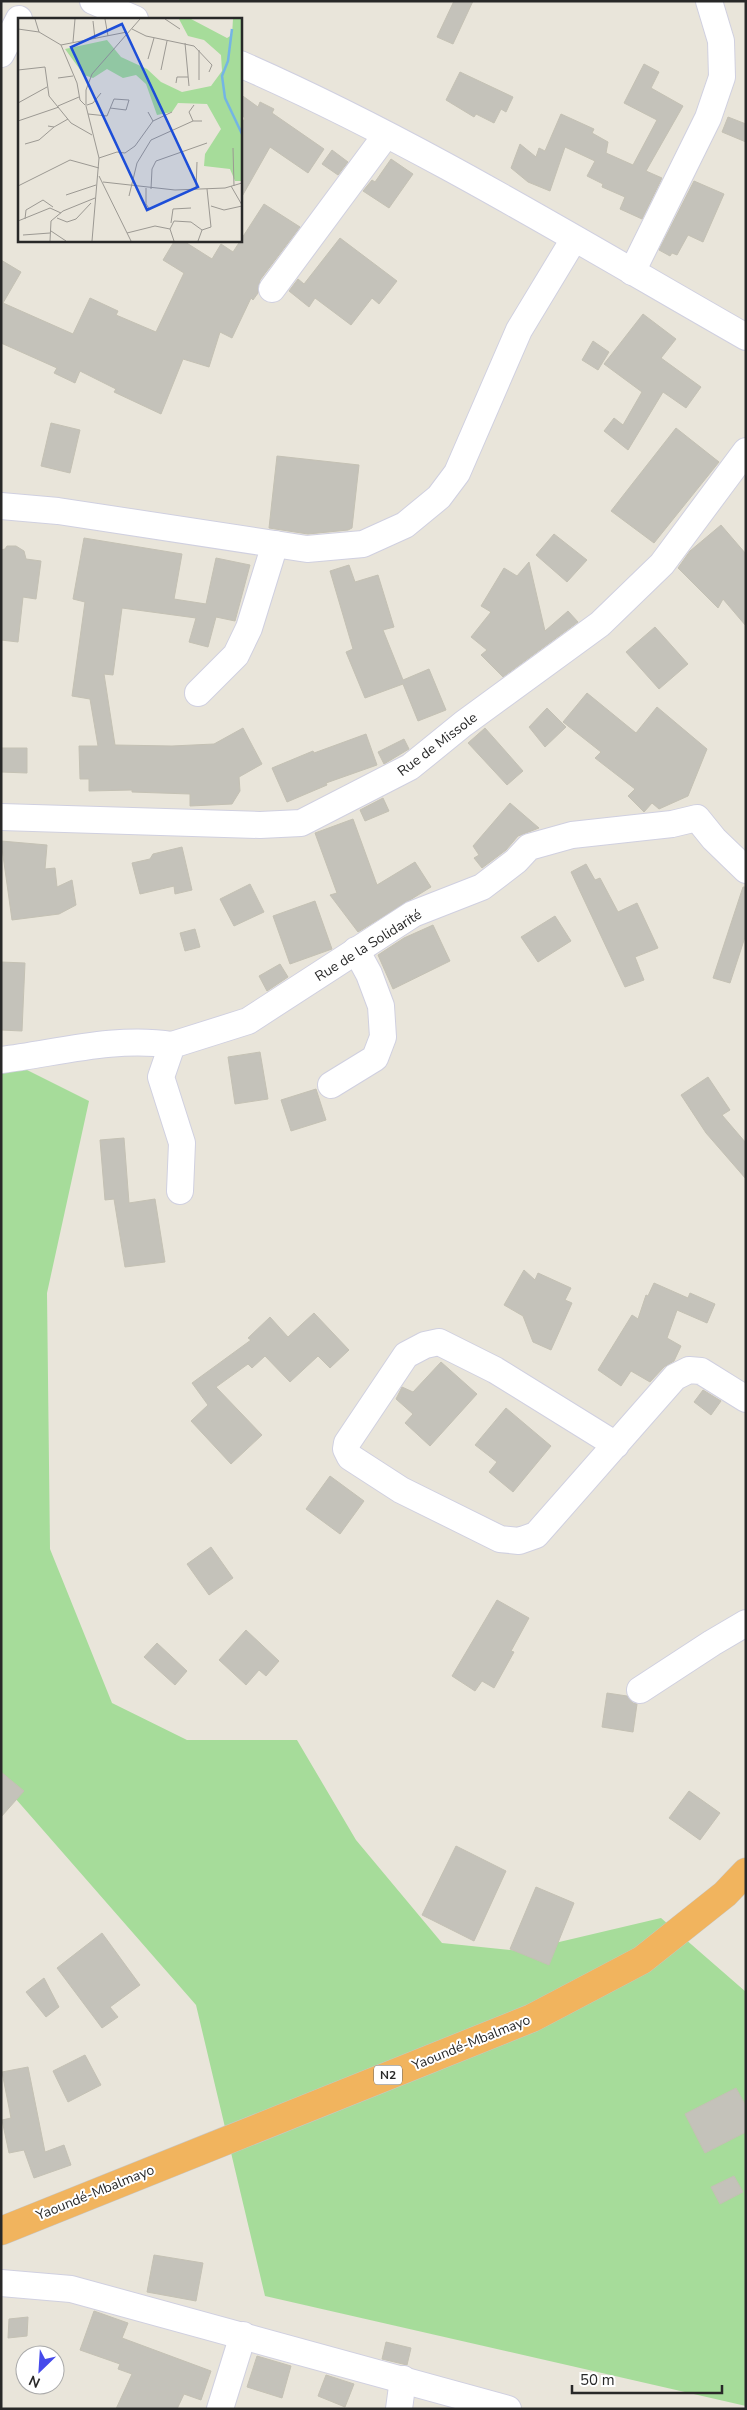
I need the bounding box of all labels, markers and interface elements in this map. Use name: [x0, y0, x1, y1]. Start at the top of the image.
inset map: [18, 18, 241, 241]
street label: Rue de Missole: [393, 708, 481, 781]
street label: Rue de la Solidarité: [311, 905, 425, 986]
street label: Yaoundé-Mbalmayo: [408, 2010, 533, 2075]
road number: N2: [374, 2066, 402, 2084]
street label: Yaoundé-Mbalmayo: [32, 2160, 157, 2225]
north arrow: [15, 2345, 65, 2395]
scale bar: [572, 2362, 722, 2394]
text: 50 m: [580, 2370, 615, 2390]
text: N: [26, 2371, 43, 2392]

